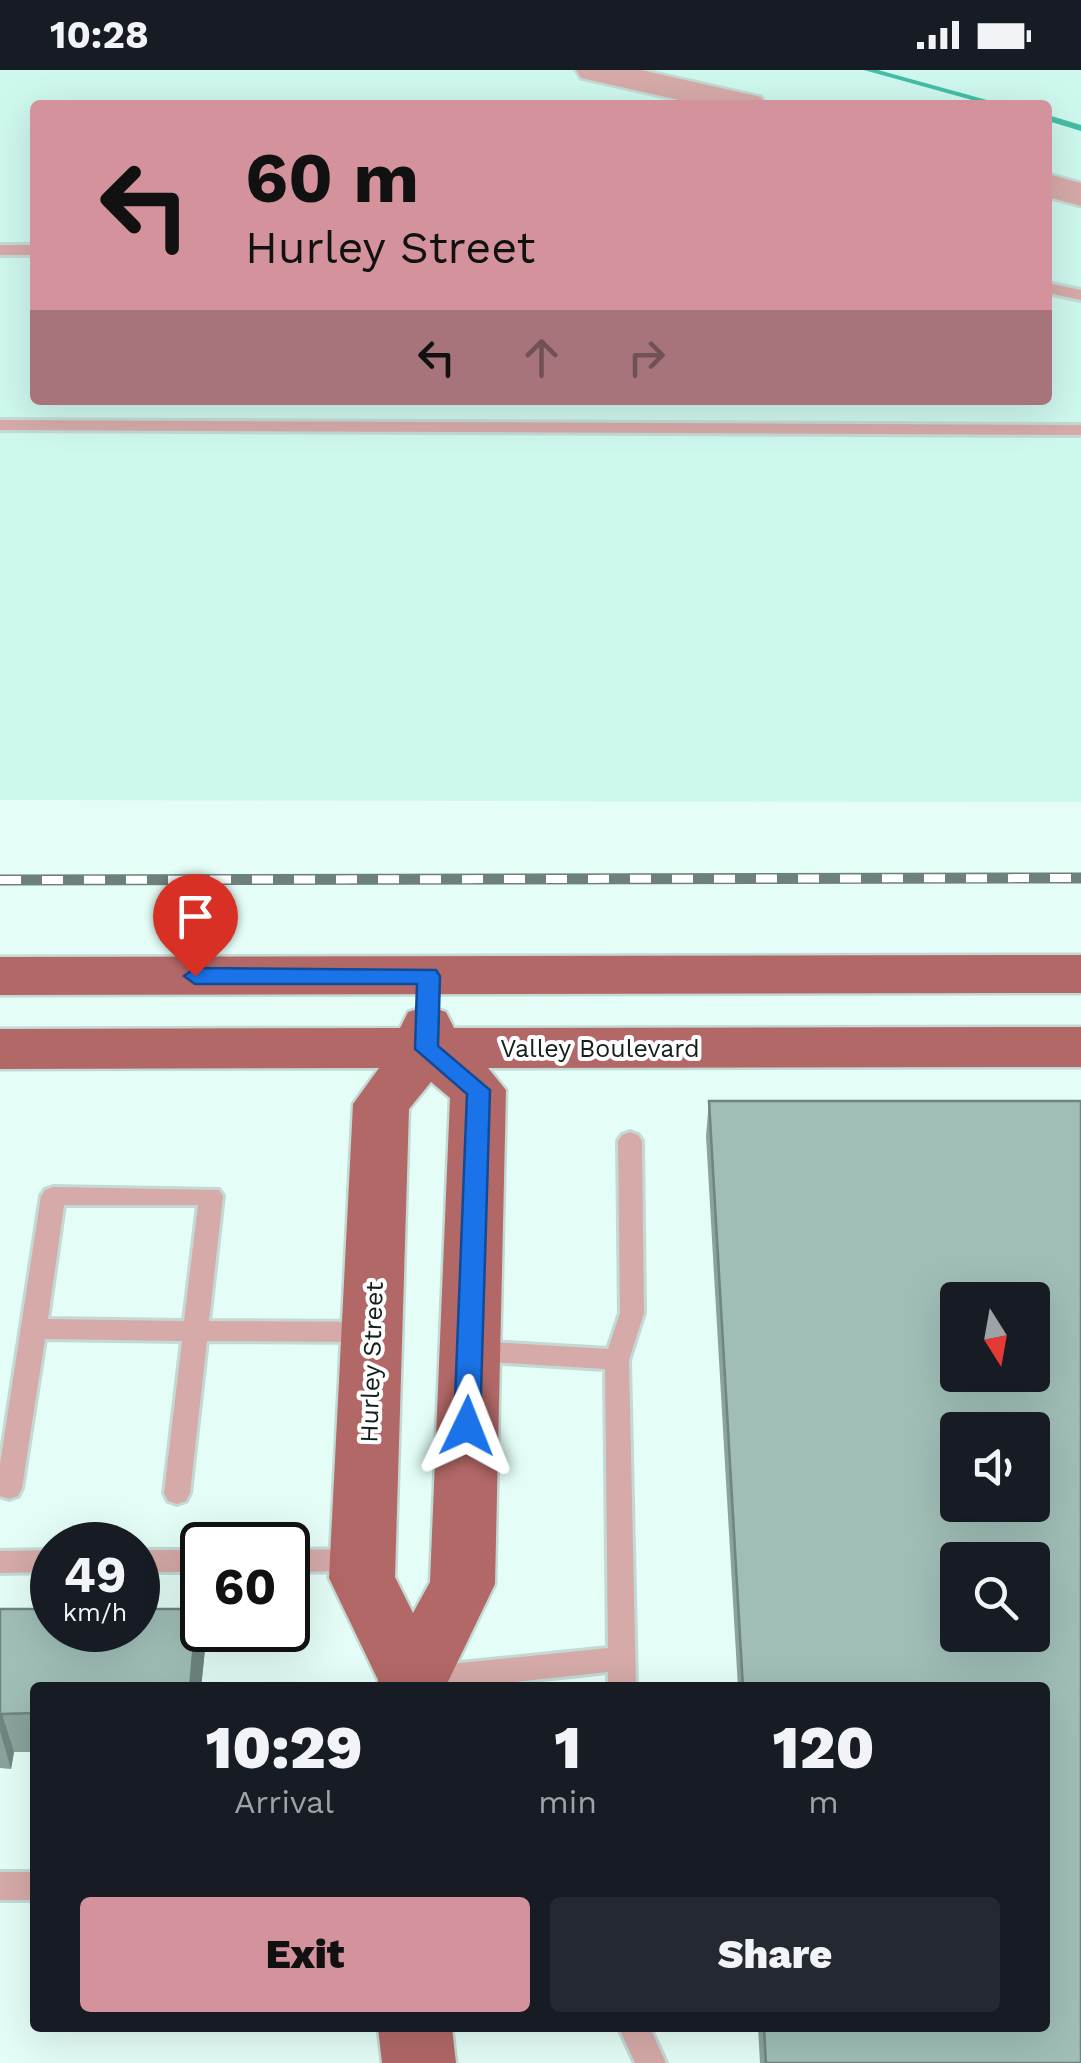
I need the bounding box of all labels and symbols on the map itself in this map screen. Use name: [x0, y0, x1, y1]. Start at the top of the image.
pin: [153, 874, 238, 977]
street label: Valley Boulevard: [500, 1034, 700, 1063]
street label: Hurley Street: [354, 1280, 389, 1443]
north arrow: [940, 1282, 1050, 1392]
position arrow: [415, 1374, 519, 1478]
speed limit sign: 60: [180, 1522, 310, 1652]

